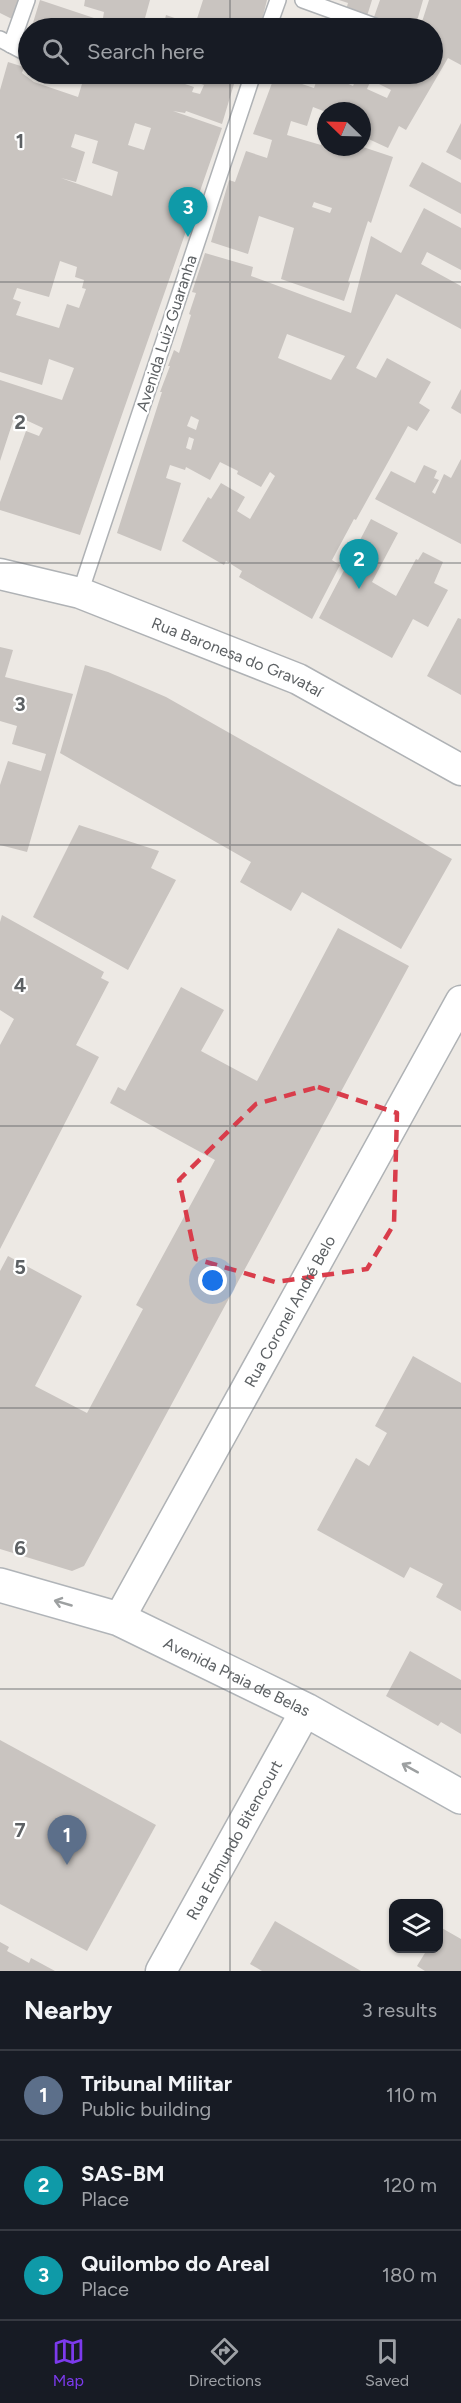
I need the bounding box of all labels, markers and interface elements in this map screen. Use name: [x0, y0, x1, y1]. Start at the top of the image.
search box: [18, 18, 443, 84]
icon: search: [39, 35, 72, 68]
text: Search here: [87, 38, 205, 65]
north arrow: [317, 102, 371, 156]
text: 1: [16, 129, 24, 153]
pin: 3: [168, 188, 207, 237]
street label: Avenida Luiz Guaranha: [132, 253, 201, 414]
text: 2: [14, 410, 26, 434]
pin: 2: [340, 540, 378, 589]
street label: Rua Baronesa do Gravataí: [149, 613, 327, 702]
text: 3: [14, 692, 26, 716]
text: 4: [14, 973, 27, 997]
street label: Rua Coronel André Belo: [240, 1232, 339, 1390]
text: 5: [14, 1255, 26, 1279]
your location: [198, 1266, 227, 1295]
text: 6: [14, 1536, 26, 1560]
one-way arrow: [53, 1597, 72, 1608]
street label: Avenida Praia de Belas: [161, 1633, 313, 1720]
street label: Rua Edmundo Bitencourt: [182, 1757, 286, 1923]
one-way arrow: [402, 1762, 419, 1774]
pin: 1: [48, 1816, 86, 1865]
text: 7: [14, 1818, 26, 1842]
map controls: [389, 1899, 443, 1953]
button: layers: [389, 1899, 443, 1953]
text: Nearby: [24, 1994, 112, 2026]
text: 3 results: [362, 1998, 437, 2022]
text: Tribunal Militar: [81, 2070, 232, 2097]
text: 1: [39, 2083, 48, 2107]
text: 110 m: [386, 2083, 437, 2107]
text: Public building: [81, 2097, 211, 2121]
text: SAS-BM: [81, 2160, 165, 2187]
text: 2: [38, 2173, 49, 2197]
text: 120 m: [383, 2173, 437, 2197]
text: Place: [81, 2187, 129, 2211]
text: Quilombo do Areal: [81, 2250, 270, 2277]
text: 3: [38, 2263, 49, 2287]
text: 180 m: [382, 2263, 437, 2287]
text: Place: [81, 2277, 129, 2301]
tab: Map: [52, 2335, 85, 2390]
tab: Directions: [188, 2335, 261, 2390]
tab: Saved: [365, 2335, 409, 2390]

